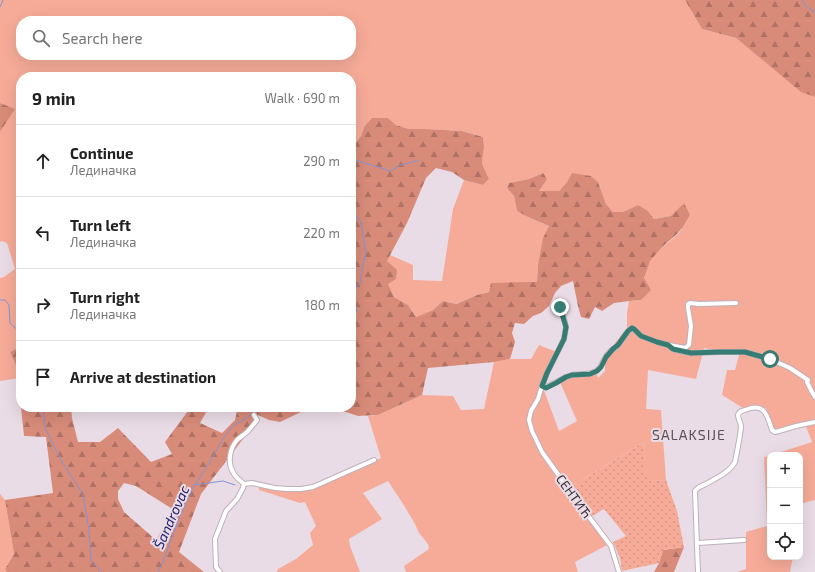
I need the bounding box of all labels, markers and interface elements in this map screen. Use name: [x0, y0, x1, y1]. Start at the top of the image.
search box: [16, 16, 356, 60]
icon: search: [30, 27, 52, 49]
text: Search here: [62, 29, 143, 47]
text: 9 min: [32, 88, 76, 108]
text: Walk · 690 m: [264, 90, 340, 106]
text: Continue: [70, 144, 133, 162]
icon: ahead: [32, 150, 54, 172]
text: 290 m: [303, 153, 340, 169]
text: Лединачка: [70, 162, 136, 178]
text: Turn left: [70, 216, 131, 234]
icon: left: [32, 222, 54, 244]
text: 220 m: [303, 225, 340, 241]
text: Лединачка: [70, 234, 136, 250]
text: Turn right: [70, 288, 140, 306]
icon: right: [32, 294, 54, 316]
text: 180 m: [305, 297, 340, 313]
route end: [551, 298, 569, 316]
text: Лединачка: [70, 306, 136, 322]
route start: [761, 350, 779, 368]
icon: arrive: [32, 366, 54, 388]
text: Arrive at destination: [70, 368, 216, 386]
district label: SALAKSIJE: [652, 426, 726, 443]
map controls: [767, 452, 803, 560]
button: +: [767, 452, 803, 488]
street label: СЕНТИЋ: [553, 471, 595, 521]
water label: Šandrovac: [150, 483, 193, 551]
button: −: [767, 488, 803, 524]
button: locate: [767, 524, 803, 560]

